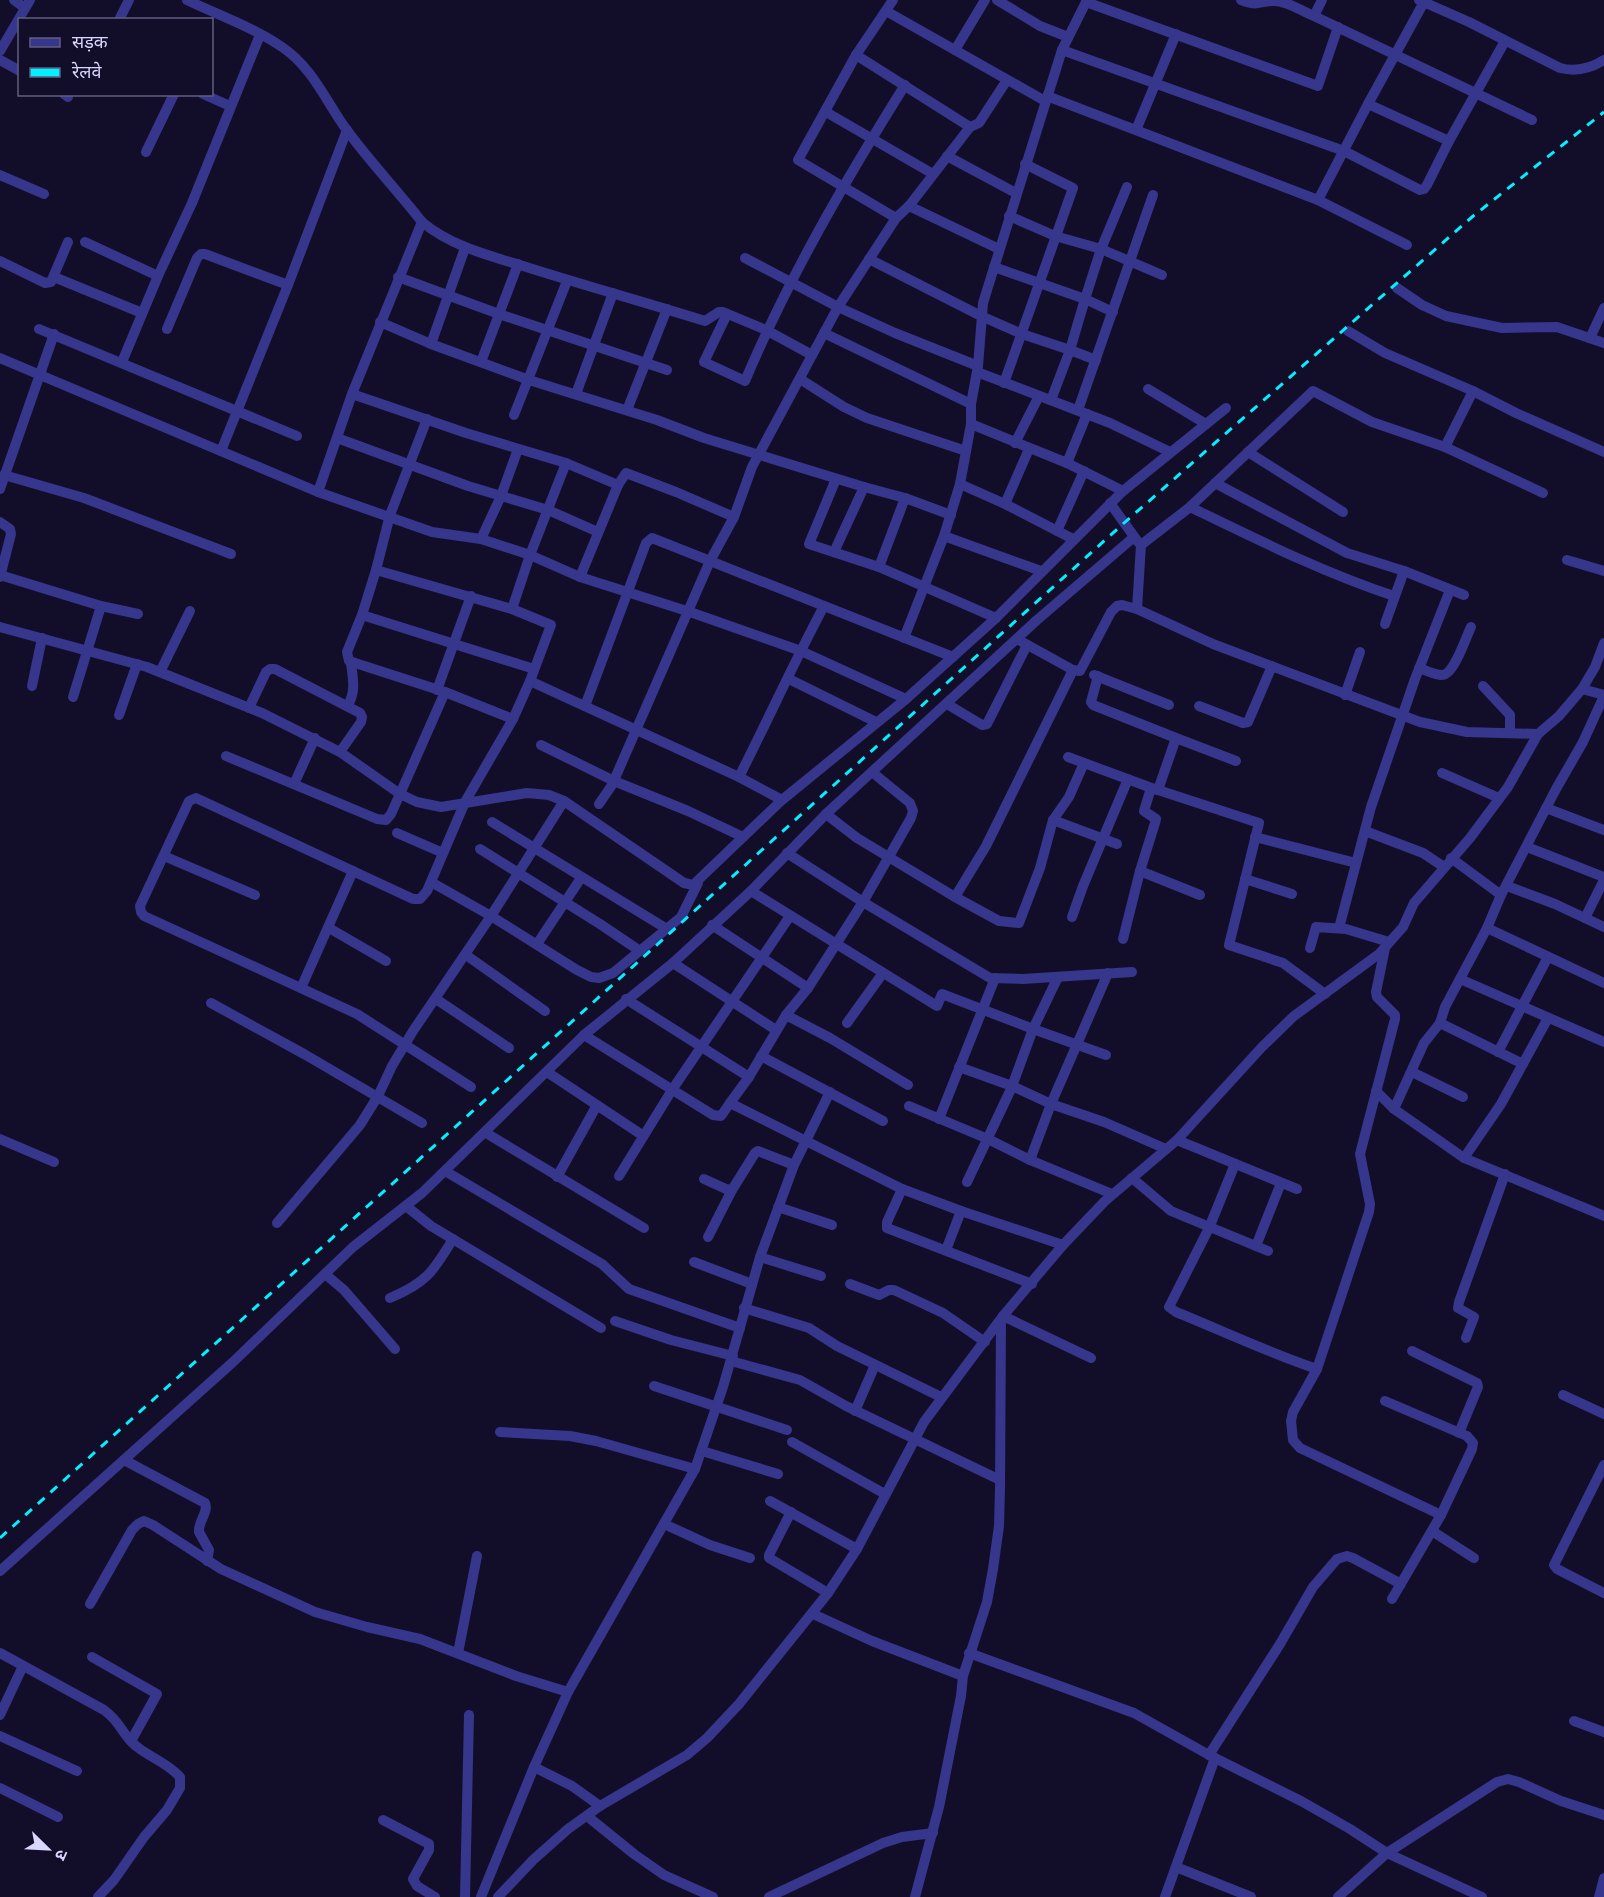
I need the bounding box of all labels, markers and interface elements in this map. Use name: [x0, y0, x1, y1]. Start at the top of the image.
legend: [18, 18, 213, 96]
text: सड़क: [72, 31, 109, 52]
text: रेलवे: [71, 61, 103, 82]
north arrow: [18, 1819, 78, 1879]
text: उ: [50, 1847, 73, 1864]

